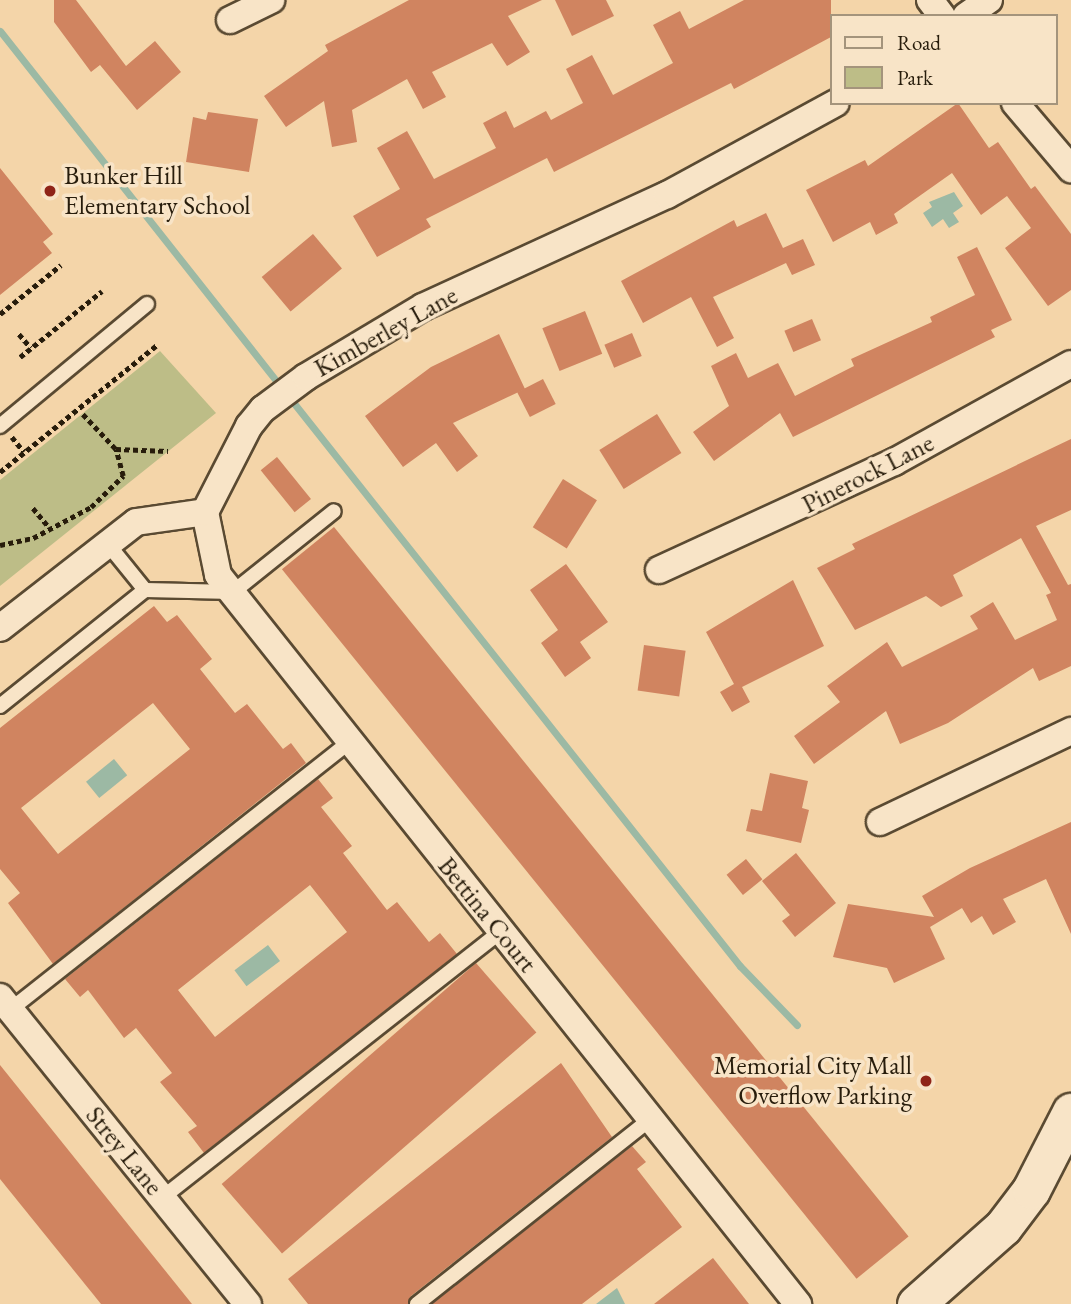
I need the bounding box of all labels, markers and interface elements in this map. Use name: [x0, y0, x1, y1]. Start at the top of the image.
legend: [830, 14, 1057, 105]
text: Road: [897, 29, 941, 56]
text: Park: [897, 64, 933, 91]
place label: Bunker Hill Elementary School: [64, 160, 251, 222]
marker: Bunker Hill Elementary School: [42, 183, 58, 199]
street label: Kimberley Lane: [309, 280, 463, 384]
street label: Pinerock Lane: [797, 428, 939, 520]
street label: Bettina Court: [431, 851, 543, 979]
place label: Memorial City Mall Overflow Parking: [714, 1050, 912, 1112]
marker: Memorial City Mall Overflow Parking: [918, 1073, 934, 1089]
street label: Strey Lane: [79, 1100, 169, 1202]

